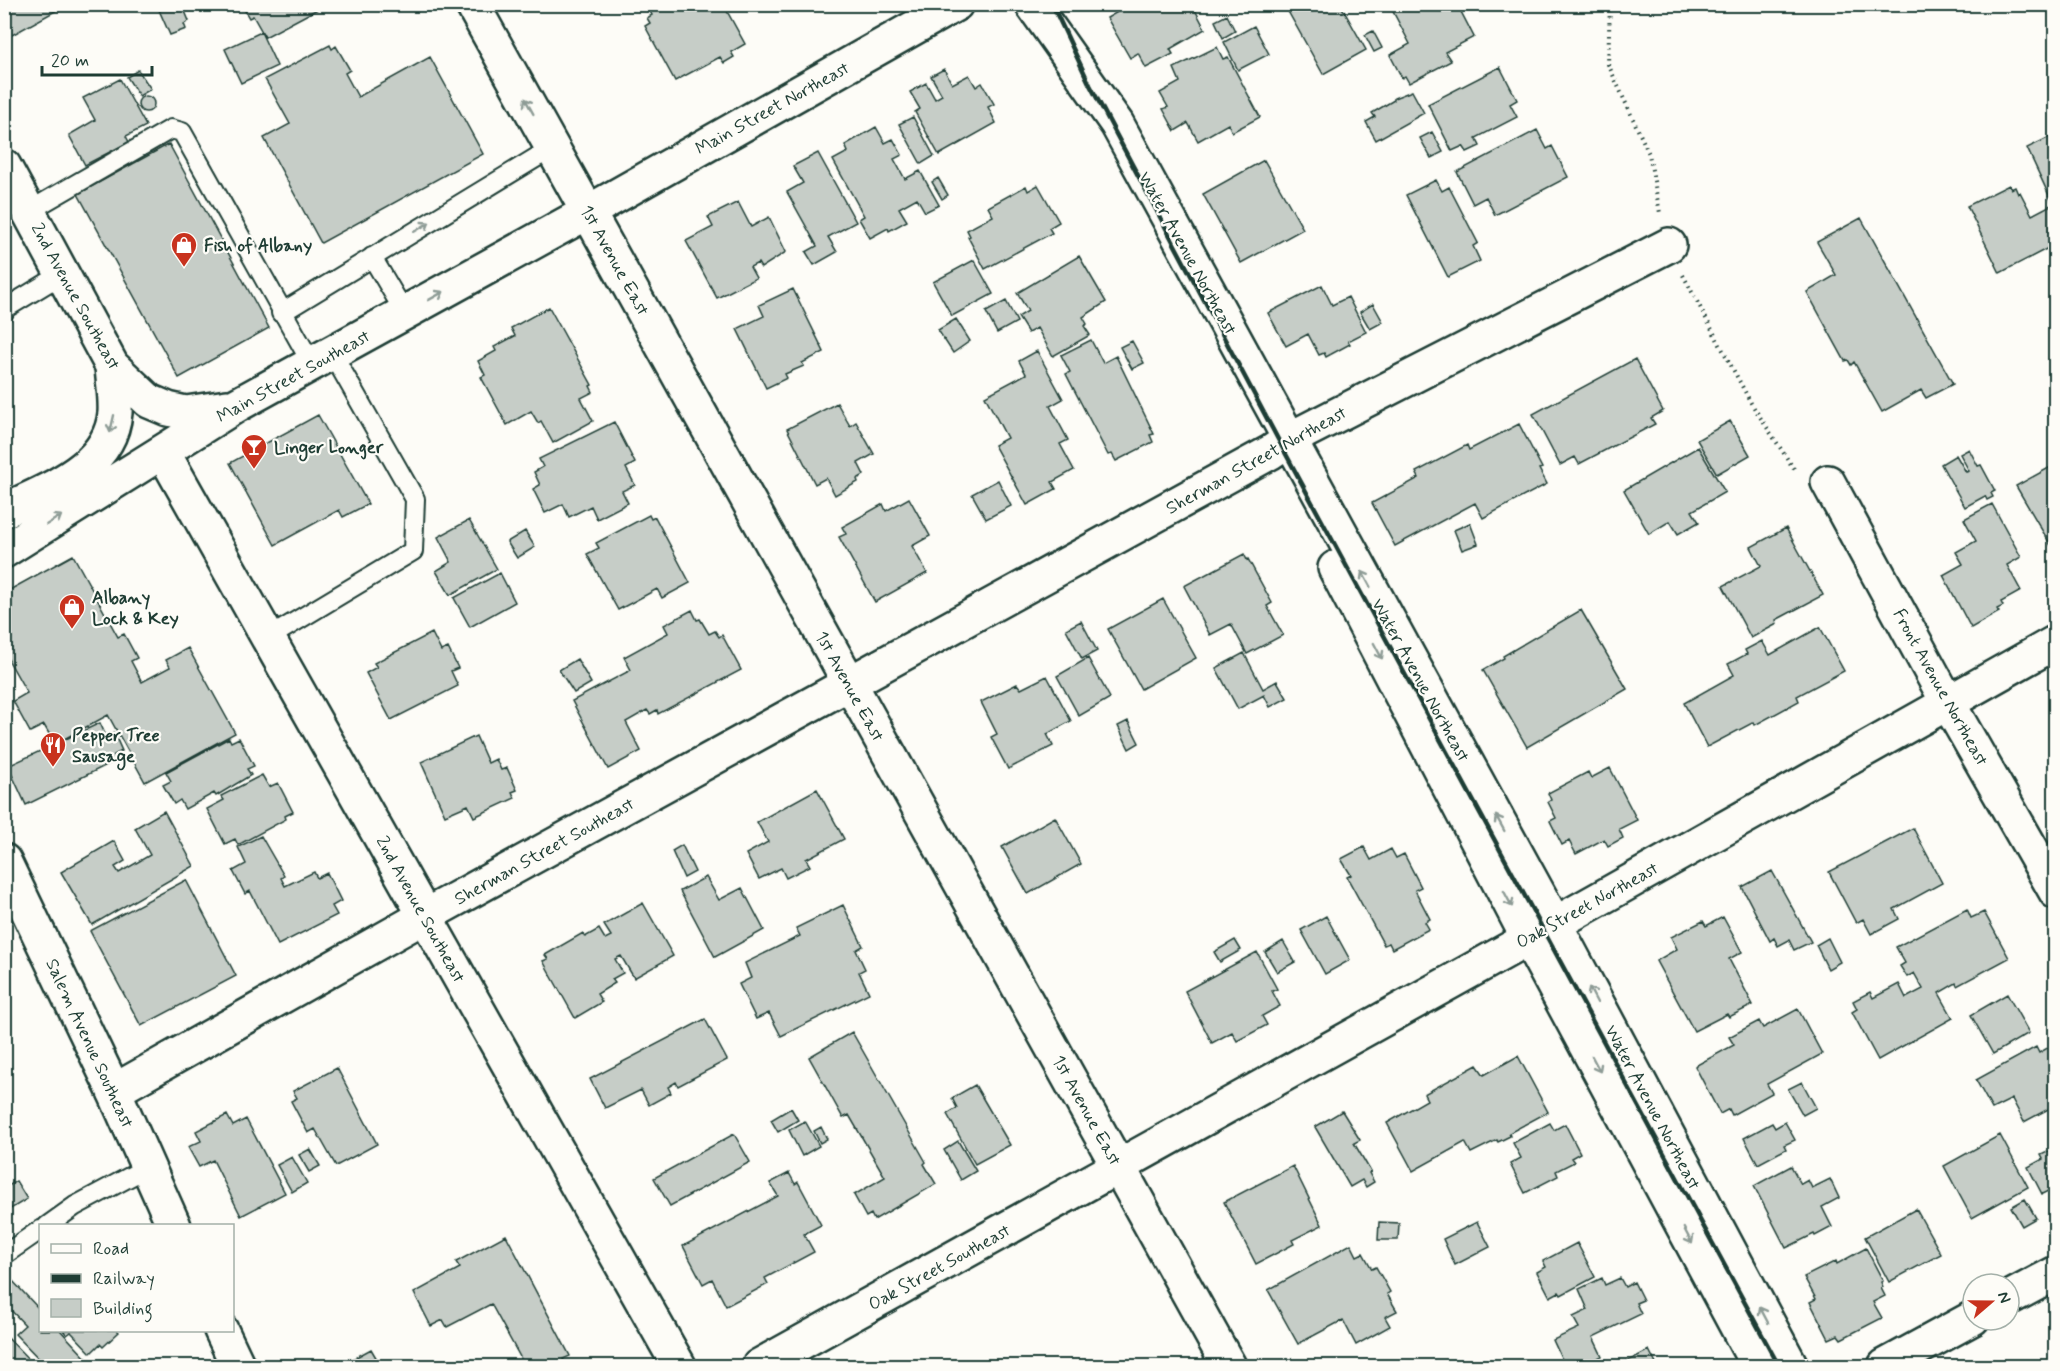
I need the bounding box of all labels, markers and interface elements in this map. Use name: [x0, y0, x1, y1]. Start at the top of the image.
scale bar: [42, 39, 152, 77]
text: 20 m: [51, 49, 89, 73]
street label: Main Street Northeast: [691, 56, 854, 161]
one-way arrow: [522, 97, 534, 114]
street label: Water Avenue Northeast: [1132, 168, 1242, 340]
street label: 1st Avenue East: [574, 201, 655, 320]
street label: 2nd Avenue Southeast: [25, 219, 126, 375]
one-way arrow: [413, 220, 430, 232]
shop icon: Fish of Albany: [169, 230, 199, 268]
place label: Fish of Albany: [204, 234, 312, 258]
one-way arrow: [426, 290, 444, 301]
street label: Main Street Southeast: [213, 324, 375, 429]
street label: Sherman Street Northeast: [1162, 401, 1352, 521]
one-way arrow: [106, 414, 117, 434]
bar icon: Linger Longer: [239, 432, 269, 470]
place label: Linger Longer: [274, 436, 384, 462]
one-way arrow: [45, 513, 62, 525]
one-way arrow: [1360, 570, 1371, 588]
place label: Albany Lock & Key: [92, 586, 179, 631]
shop icon: Albany Lock & Key: [57, 592, 87, 630]
street label: Water Avenue Northeast: [1365, 595, 1475, 767]
street label: Front Avenue Northeast: [1887, 605, 1994, 771]
street label: 1st Avenue East: [809, 627, 890, 746]
one-way arrow: [1373, 642, 1384, 660]
place label: Pepper Tree Sausage: [72, 724, 160, 771]
restaurant icon: Pepper Tree Sausage: [38, 730, 68, 768]
street label: Sherman Street Southeast: [450, 792, 639, 911]
one-way arrow: [1494, 815, 1505, 833]
street label: 2nd Avenue Southeast: [370, 832, 471, 988]
street label: Oak Street Northeast: [1512, 857, 1663, 955]
one-way arrow: [1502, 889, 1514, 907]
street label: Salem Avenue Southeast: [39, 955, 139, 1132]
one-way arrow: [1587, 987, 1599, 1004]
street label: Water Avenue Northeast: [1599, 1021, 1706, 1194]
street label: 1st Avenue East: [1046, 1051, 1127, 1170]
one-way arrow: [1590, 1055, 1602, 1072]
street label: Oak Street Southeast: [864, 1219, 1015, 1317]
legend: [39, 1224, 234, 1332]
one-way arrow: [1682, 1227, 1694, 1244]
text: Road: [93, 1237, 129, 1261]
text: Railway: [93, 1267, 155, 1291]
north arrow: [1961, 1272, 2021, 1332]
text: N: [1992, 1289, 2015, 1306]
text: Building: [93, 1297, 153, 1323]
one-way arrow: [1758, 1307, 1770, 1324]

